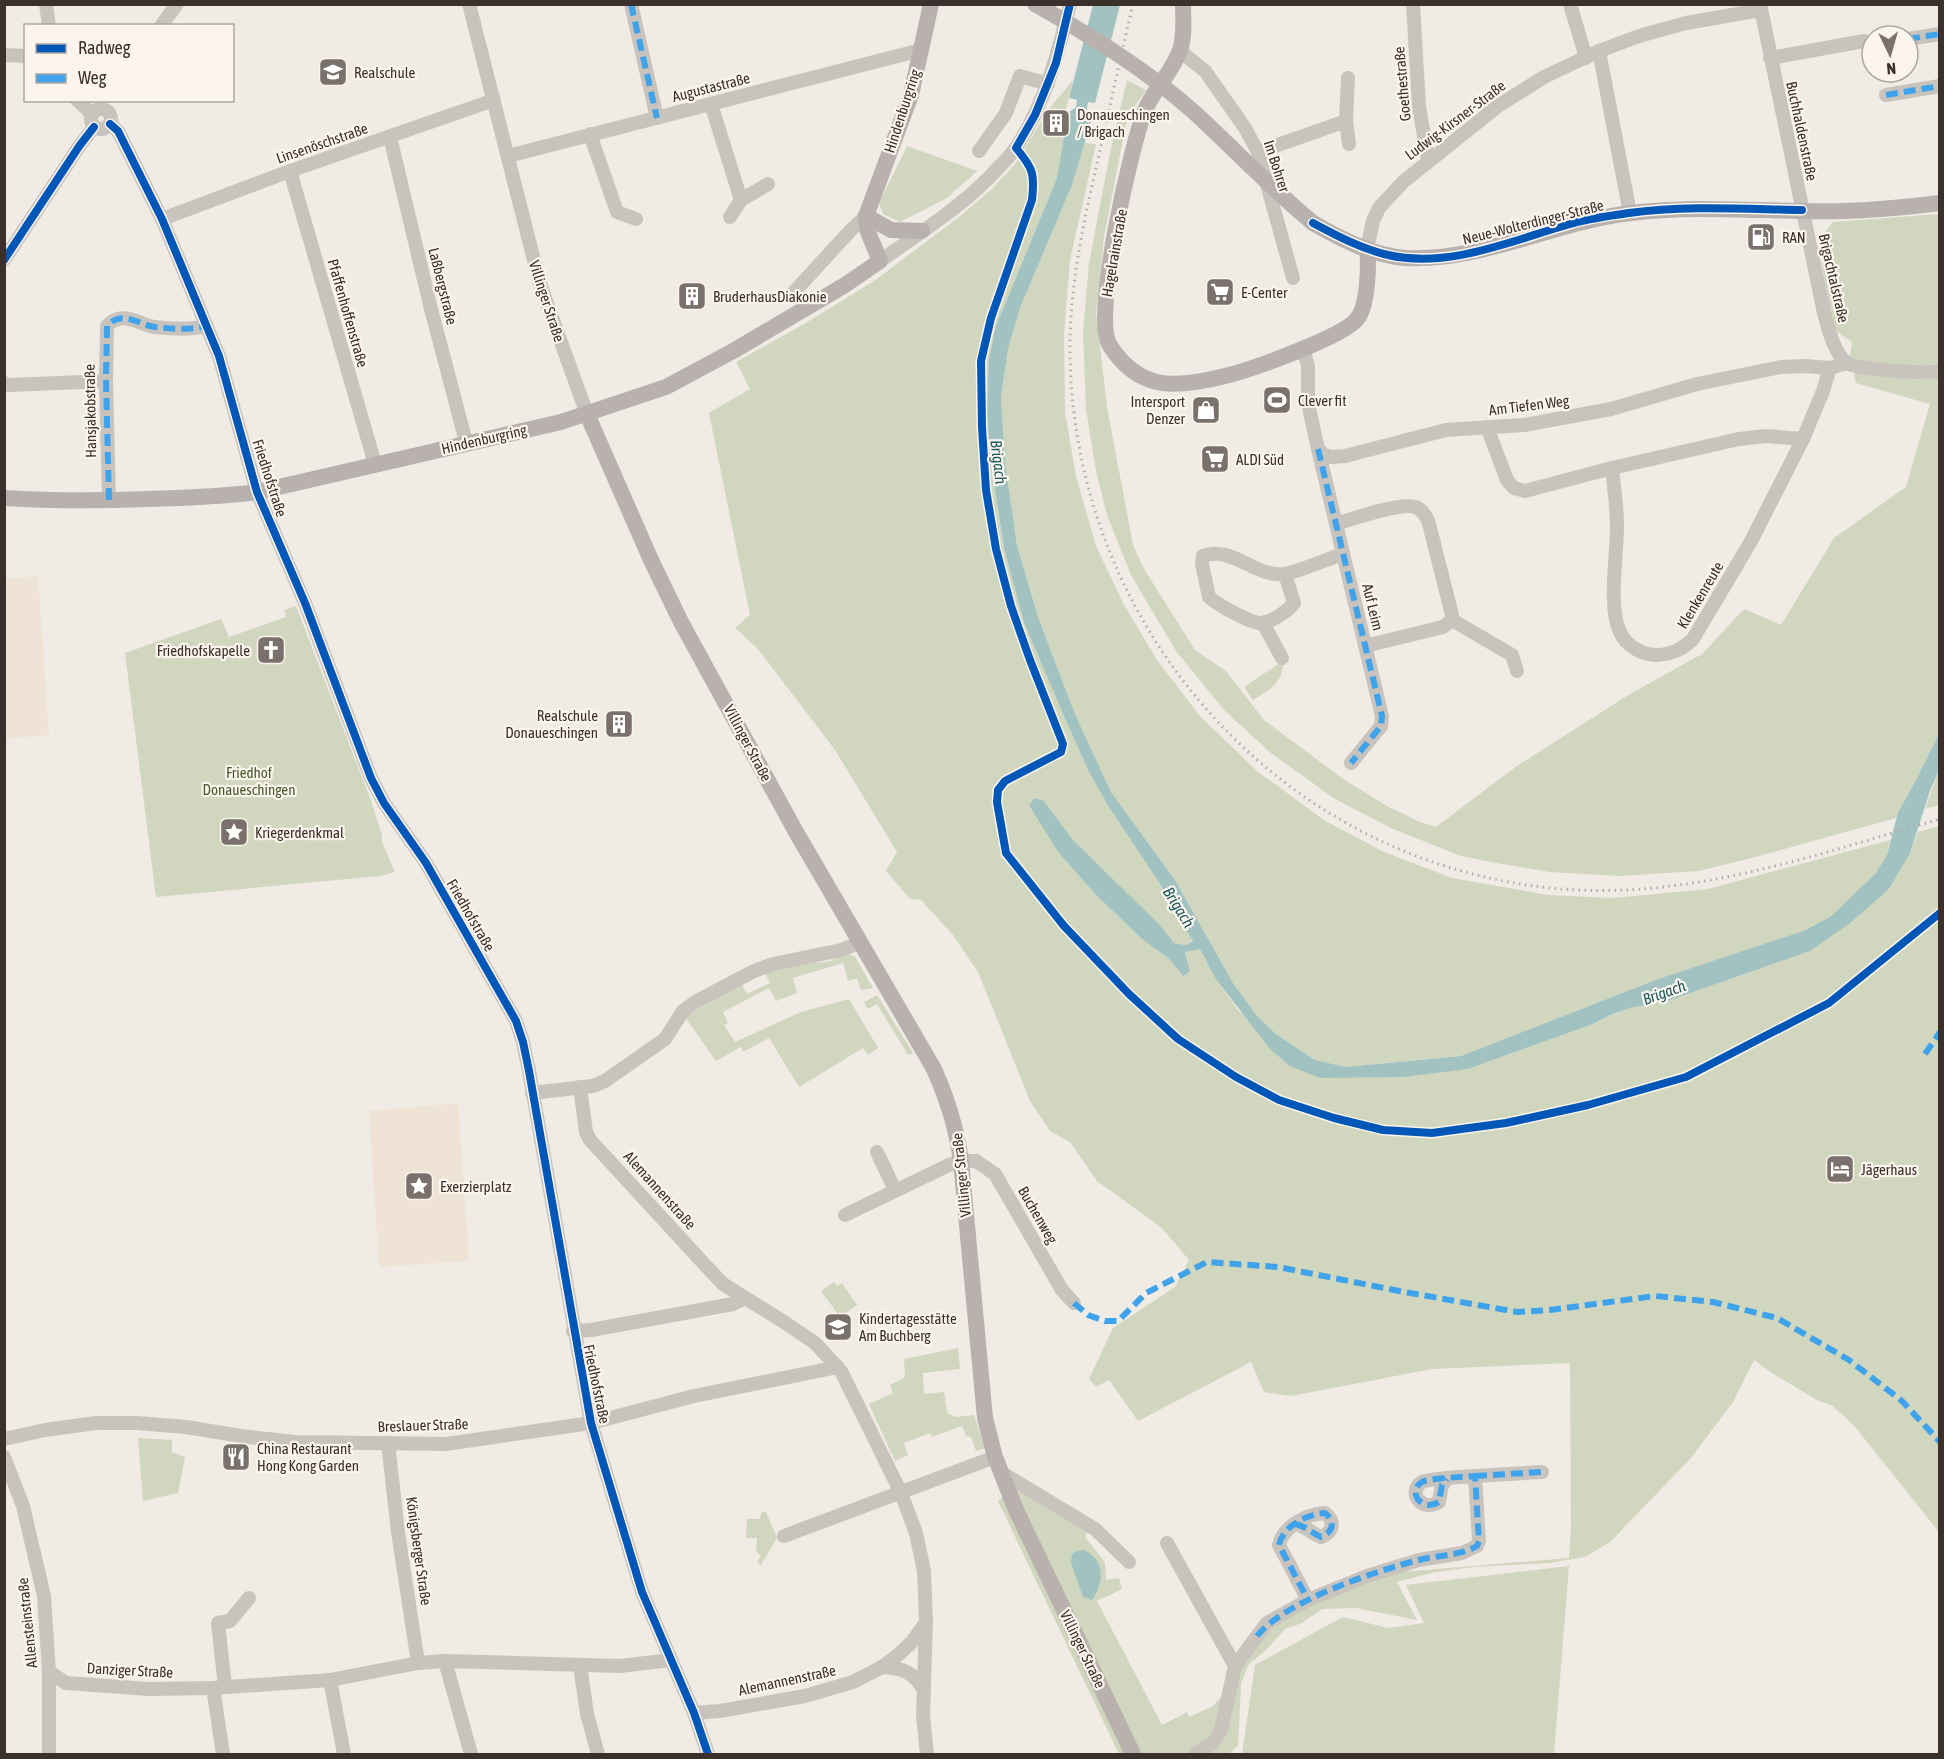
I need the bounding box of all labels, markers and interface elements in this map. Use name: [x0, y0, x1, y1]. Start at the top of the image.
legend: [24, 24, 234, 102]
north arrow: [1860, 24, 1920, 84]
text: Radweg: [78, 37, 131, 58]
street label: Goethestraße: [1390, 46, 1414, 122]
school or university icon: Realschule: [317, 56, 349, 88]
text: N: [1886, 60, 1897, 78]
place label: Realschule: [354, 64, 415, 81]
street label: Hindenburgring: [880, 66, 924, 155]
text: Weg: [78, 67, 107, 88]
street label: Augustastraße: [670, 69, 752, 105]
street label: Ludwig-Kirsner-Straße: [1402, 77, 1509, 163]
street label: Buchhaldenstraße: [1783, 80, 1821, 182]
place label: Donaueschingen / Brigach: [1077, 106, 1170, 140]
building icon: Donaueschingen / Brigach: [1040, 107, 1072, 139]
street label: Linsenöschstraße: [274, 119, 370, 167]
street label: Im Bohrer: [1261, 138, 1294, 195]
street label: Neue-Wolterdinger-Straße: [1461, 196, 1606, 248]
street label: Hagelrainstraße: [1098, 208, 1130, 298]
fuel station icon: RAN: [1745, 221, 1777, 253]
place label: RAN: [1782, 229, 1806, 246]
street label: Brigachtalstraße: [1816, 232, 1853, 324]
street label: Laßbergstraße: [425, 246, 461, 326]
street label: Pfaffenhoffenstraße: [324, 257, 372, 369]
street label: Villinger Straße: [526, 258, 568, 344]
supermarket icon: E-Center: [1204, 276, 1236, 308]
building icon: BruderhausDiakonie: [676, 280, 708, 312]
place label: E-Center: [1241, 284, 1288, 301]
place label: BruderhausDiakonie: [713, 288, 827, 305]
street label: Hansjakobstraße: [81, 364, 99, 458]
sports icon: Clever fit: [1261, 384, 1293, 416]
place label: Clever fit: [1298, 392, 1346, 409]
street label: Am Tiefen Weg: [1488, 392, 1571, 418]
place label: Intersport Denzer: [1130, 393, 1186, 427]
shop icon: Intersport Denzer: [1190, 394, 1222, 426]
street label: Hindenburgring: [440, 421, 529, 457]
street label: Friedhofstraße: [249, 437, 291, 519]
water label: Brigach: [986, 439, 1011, 485]
supermarket icon: ALDI Süd: [1199, 443, 1231, 475]
place label: ALDI Süd: [1236, 451, 1284, 468]
street label: Klenkenreute: [1673, 558, 1727, 632]
street label: Auf Leim: [1359, 582, 1387, 632]
church icon: Friedhofskapelle: [255, 634, 287, 666]
place label: Friedhofskapelle: [157, 642, 250, 659]
street label: Villinger Straße: [721, 702, 775, 784]
place label: Realschule Donaueschingen: [505, 707, 598, 741]
building icon: Realschule Donaueschingen: [603, 708, 635, 740]
park label: Friedhof Donaueschingen: [203, 764, 295, 798]
place icon: Kriegerdenkmal: [218, 816, 250, 848]
place label: Kriegerdenkmal: [255, 824, 344, 841]
street label: Friedhofstraße: [444, 876, 499, 954]
water label: Brigach: [1159, 883, 1199, 931]
water label: Brigach: [1640, 976, 1688, 1009]
street label: Villinger Straße: [948, 1132, 974, 1218]
street label: Alemannenstraße: [621, 1148, 700, 1233]
hotel icon: Jägerhaus: [1824, 1153, 1856, 1185]
place label: Jägerhaus: [1861, 1161, 1917, 1178]
place icon: Exerzierplatz: [403, 1170, 435, 1202]
place label: Exerzierplatz: [440, 1178, 512, 1195]
street label: Buchenweg: [1015, 1183, 1061, 1247]
place label: Kindertagesstätte Am Buchberg: [859, 1310, 957, 1344]
school or university icon: Kindertagesstätte Am Buchberg: [822, 1311, 854, 1343]
street label: Friedhofstraße: [580, 1343, 614, 1425]
street label: Breslauer Straße: [377, 1415, 469, 1435]
place label: China Restaurant Hong Kong Garden: [257, 1440, 359, 1474]
restaurant icon: China Restaurant Hong Kong Garden: [220, 1441, 252, 1473]
street label: Königsberger Straße: [403, 1496, 435, 1607]
street label: Allensteinstraße: [14, 1577, 40, 1669]
street label: Villinger Straße: [1057, 1607, 1109, 1691]
street label: Danziger Straße: [86, 1659, 174, 1681]
street label: Alemannenstraße: [737, 1661, 837, 1699]

